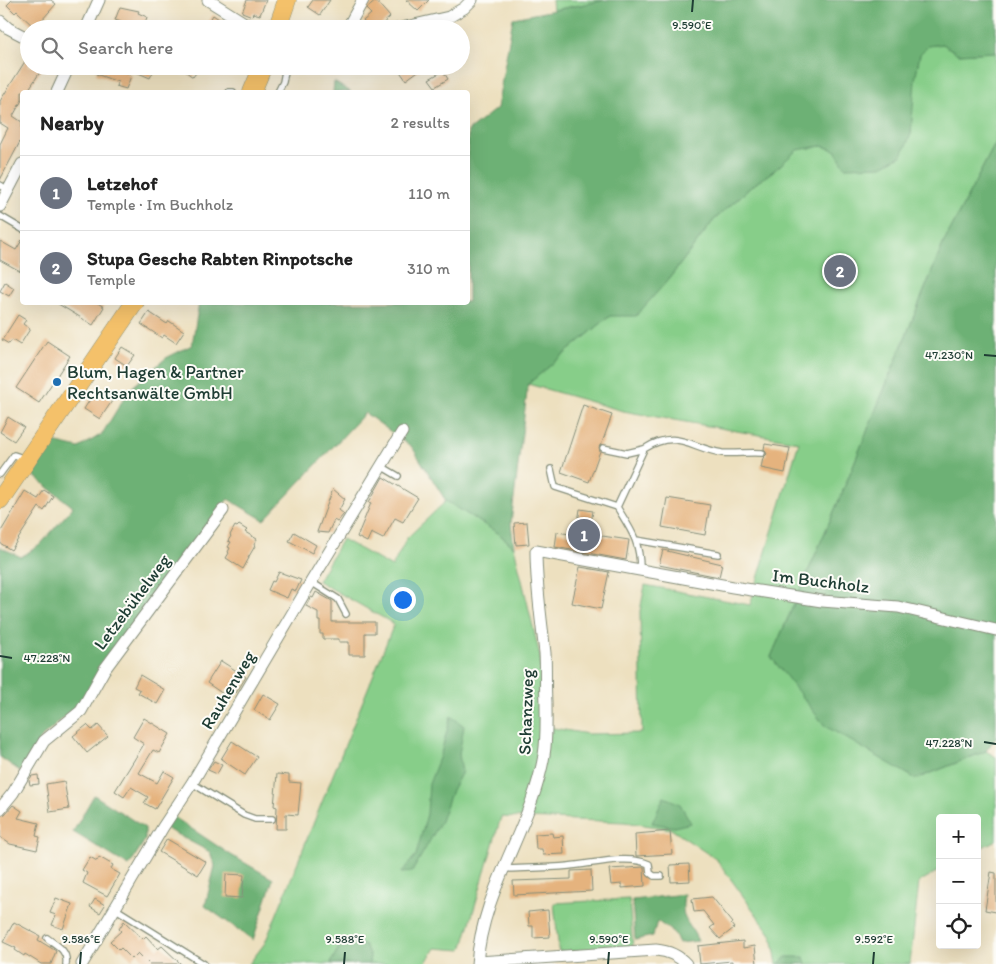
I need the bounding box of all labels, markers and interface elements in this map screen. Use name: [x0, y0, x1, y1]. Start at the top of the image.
text: 9.590°E: [672, 18, 712, 32]
search box: [20, 20, 470, 75]
icon: search: [38, 34, 66, 62]
text: Search here: [78, 36, 173, 59]
text: Nearby: [40, 110, 104, 135]
text: 2 results: [390, 113, 450, 132]
text: Letzehof: [87, 172, 157, 195]
text: 1: [52, 184, 60, 203]
text: 110 m: [408, 184, 450, 203]
text: Temple · Im Buchholz: [87, 195, 233, 214]
text: Stupa Gesche Rabten Rinpotsche: [87, 247, 353, 270]
pin: 2: [824, 252, 856, 290]
text: 2: [52, 259, 60, 278]
text: 310 m: [407, 259, 450, 278]
text: Temple: [87, 270, 136, 289]
text: 47.230°N: [925, 348, 973, 362]
place label: Blum, Hagen & Partner Rechtsanwälte GmbH: [67, 361, 244, 404]
marker: Blum, Hagen & Partner Rechtsanwälte GmbH: [51, 376, 63, 388]
pin: 1: [568, 516, 600, 554]
street label: Letzebühelweg: [89, 549, 176, 654]
street label: Im Buchholz: [771, 564, 871, 598]
your location: [390, 587, 416, 613]
street label: Rauhenweg: [196, 646, 261, 733]
text: 47.228°N: [24, 651, 70, 665]
street label: Schanzweg: [514, 668, 539, 755]
text: 47.228°N: [926, 736, 972, 750]
map controls: [936, 814, 981, 949]
button: +: [936, 814, 981, 859]
button: −: [936, 859, 981, 904]
button: locate: [936, 904, 981, 949]
text: 9.586°E: [62, 932, 101, 946]
text: 9.588°E: [326, 932, 365, 946]
text: 9.590°E: [589, 932, 629, 946]
text: 9.592°E: [855, 932, 894, 946]

